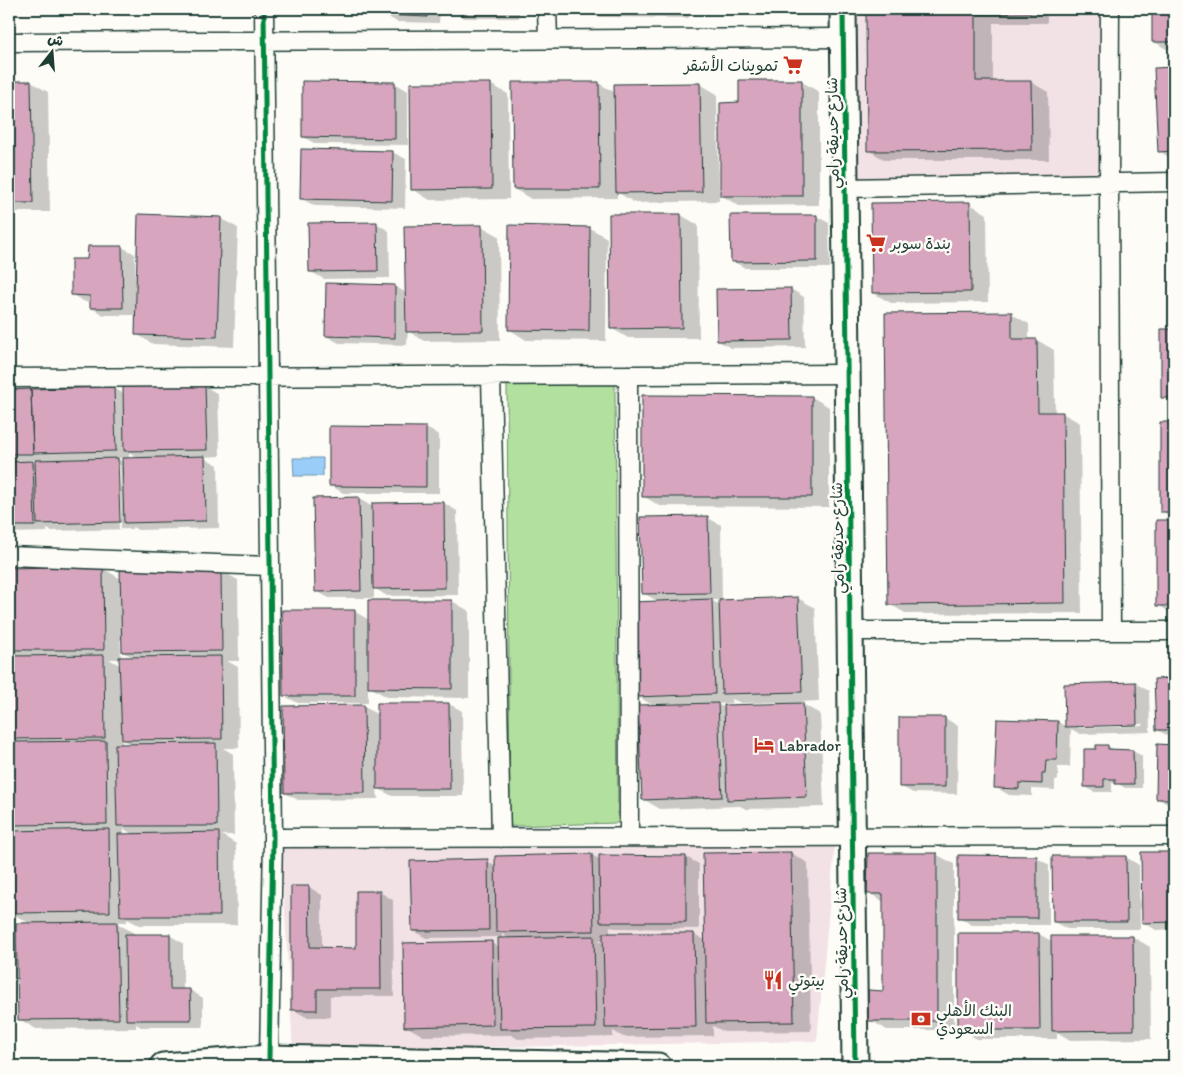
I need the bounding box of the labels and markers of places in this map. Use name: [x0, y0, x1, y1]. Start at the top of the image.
supermarket icon: تموينات الأشقر: [782, 54, 804, 76]
place label: تموينات الأشقر: [682, 55, 778, 76]
supermarket icon: بندة سوبر: [865, 232, 887, 254]
place label: بندة سوبر: [889, 234, 951, 254]
hotel icon: Labrador: [753, 734, 775, 756]
place label: Labrador: [779, 736, 841, 755]
restaurant icon: بيتوتي: [762, 969, 784, 991]
place label: بيتوتي: [788, 971, 825, 995]
place label: البنك الأهلي السعودي: [936, 1000, 1012, 1040]
bank icon: البنك الأهلي السعودي: [910, 1008, 932, 1030]

